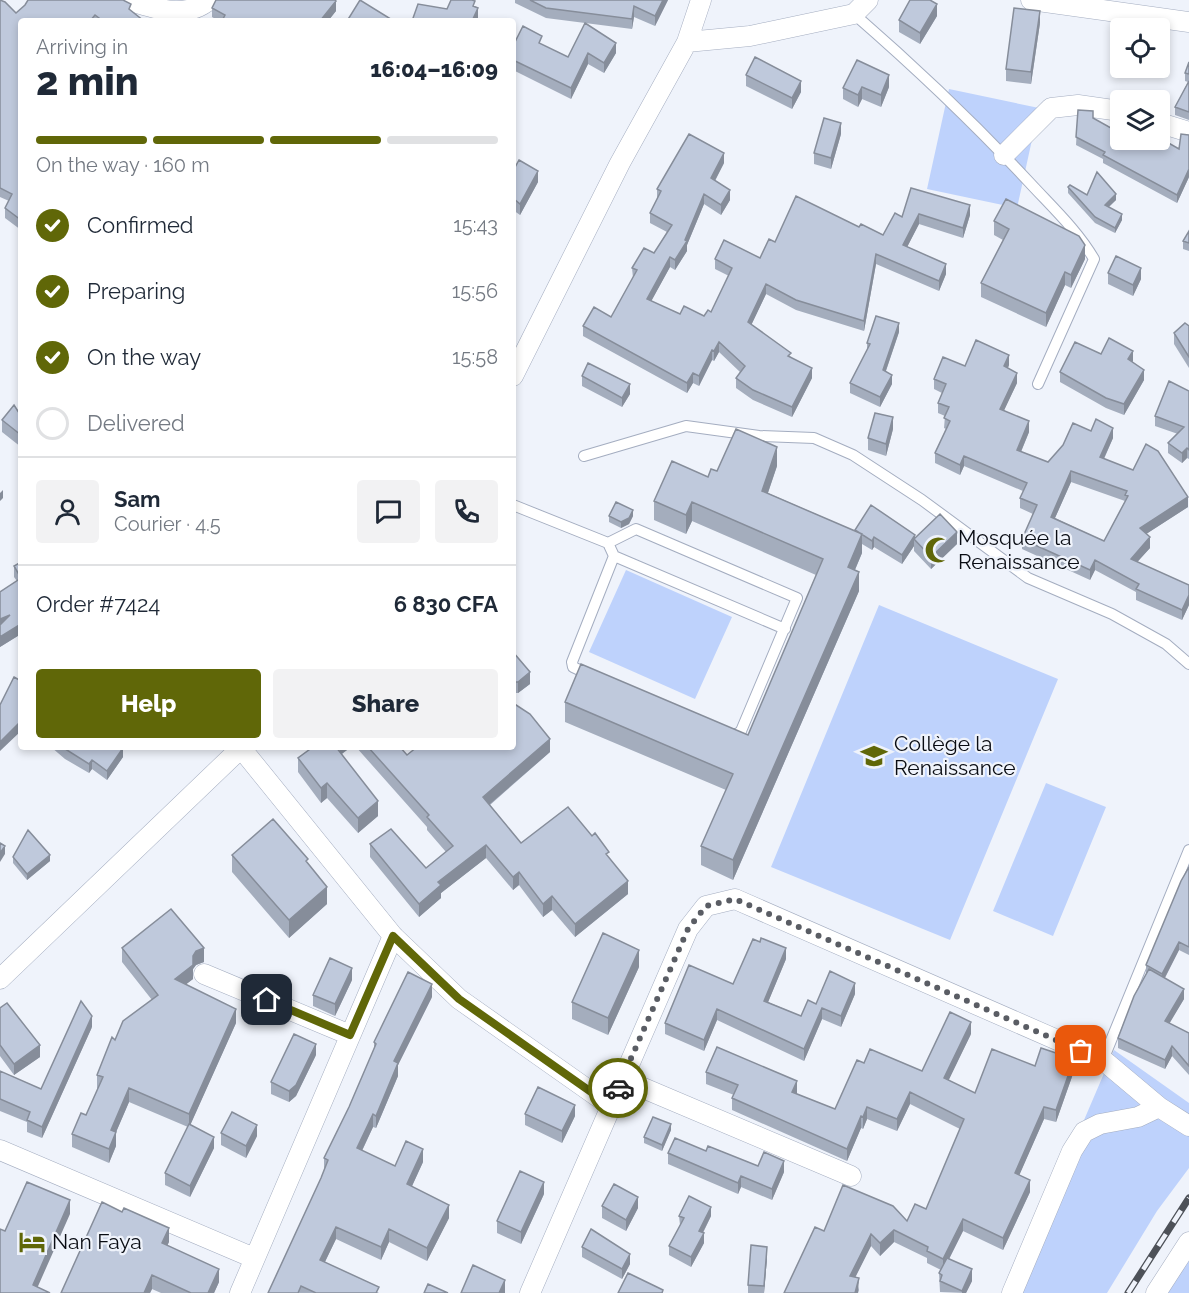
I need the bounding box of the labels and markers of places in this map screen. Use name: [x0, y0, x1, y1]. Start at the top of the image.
place label: Mosquée la Renaissance: [958, 525, 1080, 574]
mosque icon: Mosquée la Renaissance: [923, 535, 953, 565]
place label: Collège la Renaissance: [894, 731, 1016, 780]
school or university icon: Collège la Renaissance: [859, 741, 889, 771]
pin: [241, 974, 292, 1025]
pin: [1055, 1025, 1106, 1076]
hotel icon: Nan Faya: [17, 1227, 47, 1257]
place label: Nan Faya: [52, 1229, 142, 1254]

